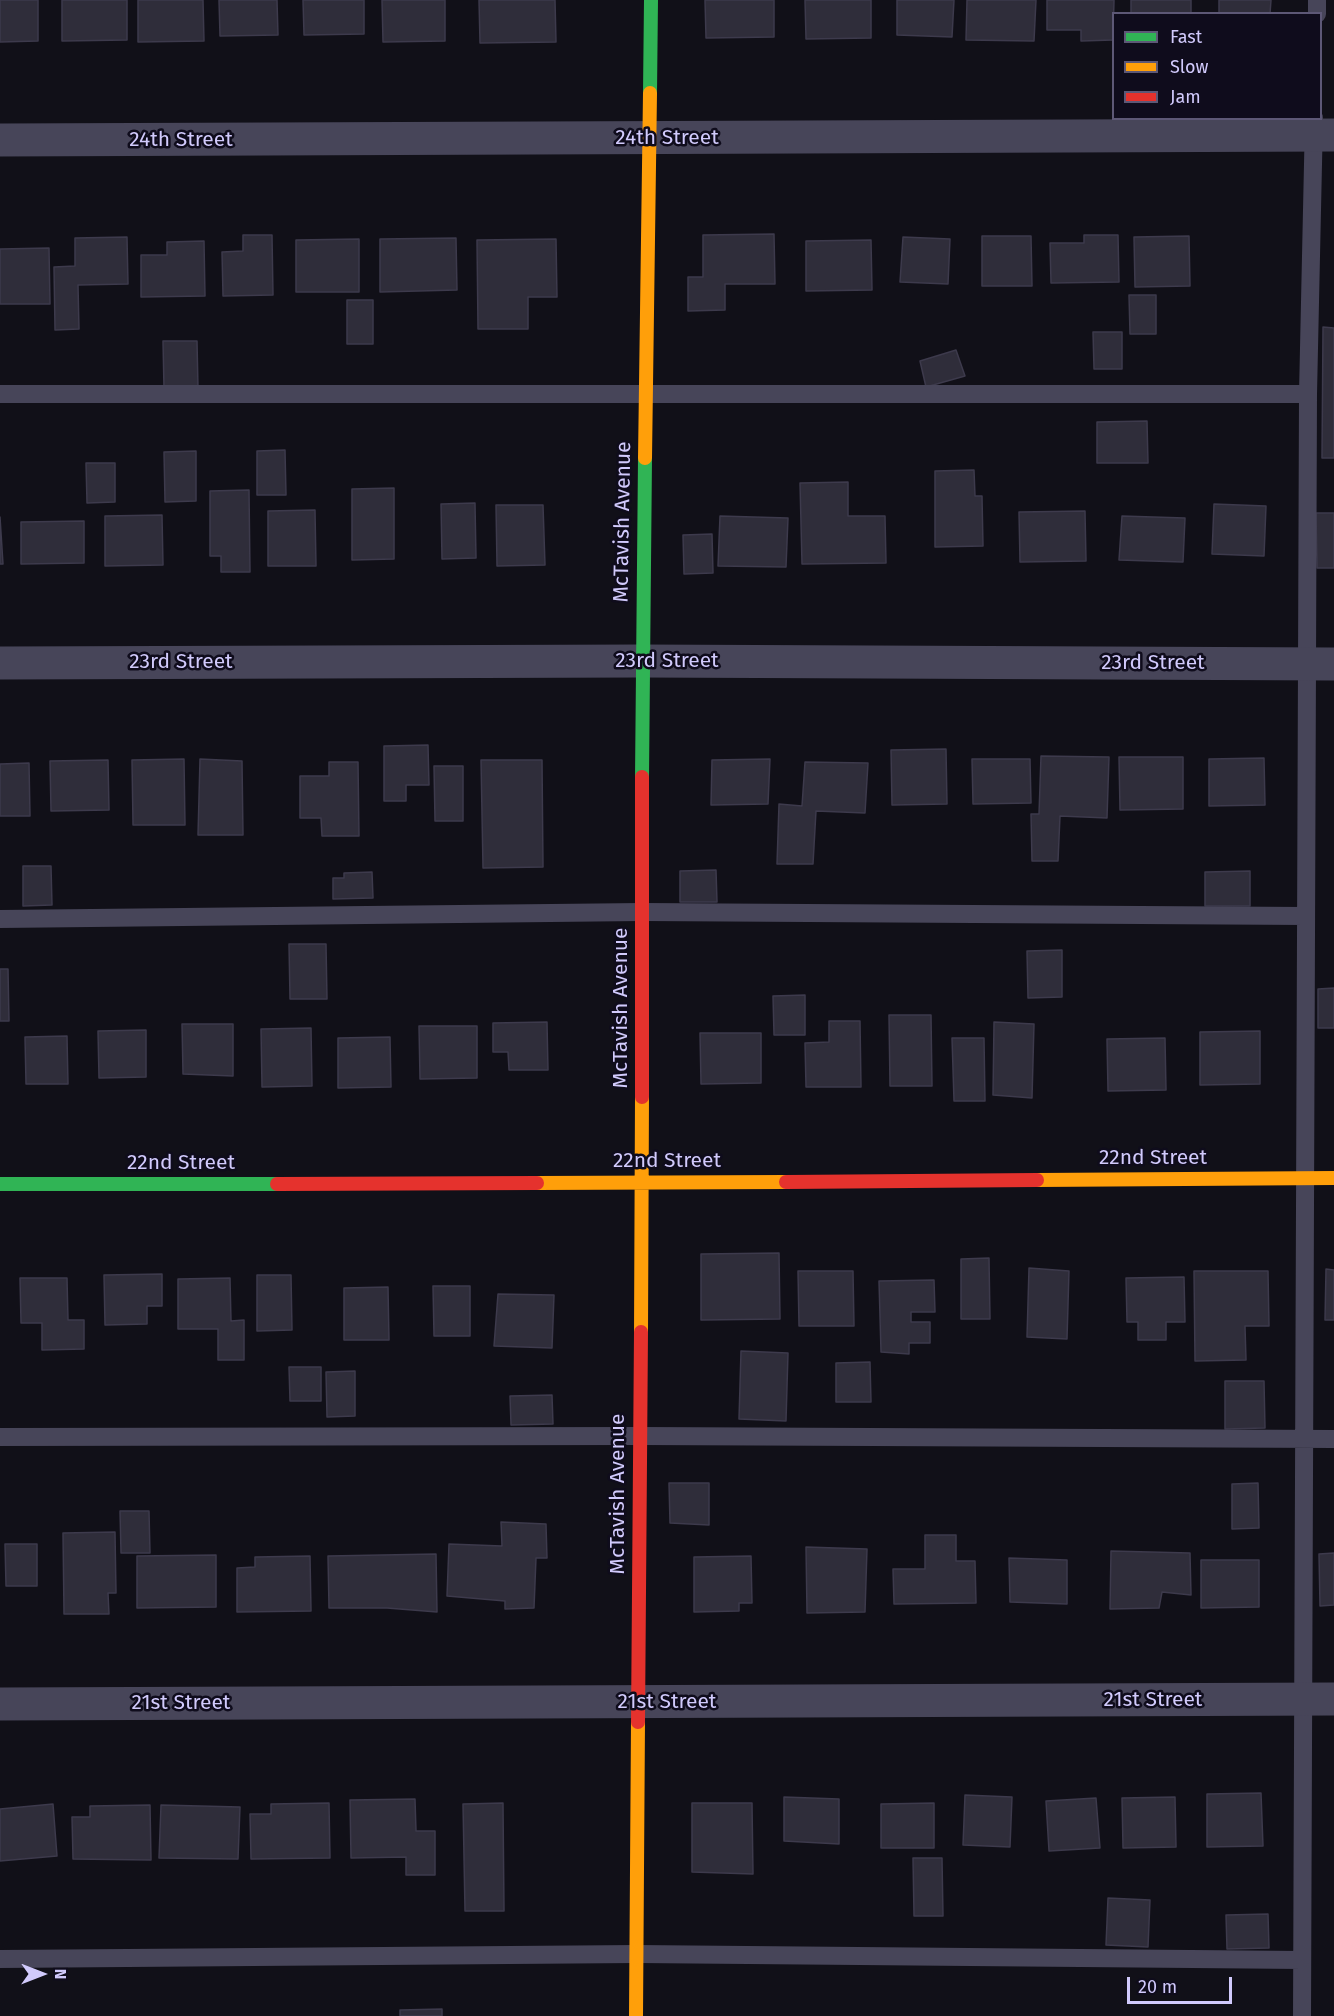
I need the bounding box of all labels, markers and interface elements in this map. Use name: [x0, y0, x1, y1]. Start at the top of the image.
legend: [1112, 12, 1322, 120]
text: Fast: [1170, 26, 1202, 48]
text: Slow: [1170, 56, 1208, 78]
text: Jam: [1170, 86, 1201, 108]
street label: 24th Street: [615, 125, 719, 151]
street label: 24th Street: [129, 127, 233, 153]
street label: McTavish Avenue: [609, 441, 637, 603]
street label: 23rd Street: [615, 648, 719, 674]
street label: 23rd Street: [129, 649, 233, 675]
street label: 23rd Street: [1101, 650, 1205, 676]
street label: McTavish Avenue: [608, 928, 634, 1088]
street label: 22nd Street: [1099, 1145, 1207, 1171]
street label: 22nd Street: [613, 1148, 721, 1174]
street label: 22nd Street: [127, 1150, 235, 1176]
street label: McTavish Avenue: [605, 1414, 631, 1574]
street label: 21st Street: [1104, 1687, 1202, 1713]
street label: 21st Street: [618, 1689, 716, 1715]
street label: 21st Street: [132, 1690, 230, 1716]
north arrow: [12, 1944, 72, 2004]
scale bar: [1130, 1965, 1235, 2003]
text: N: [51, 1969, 70, 1979]
text: 20 m: [1138, 1976, 1177, 1998]

